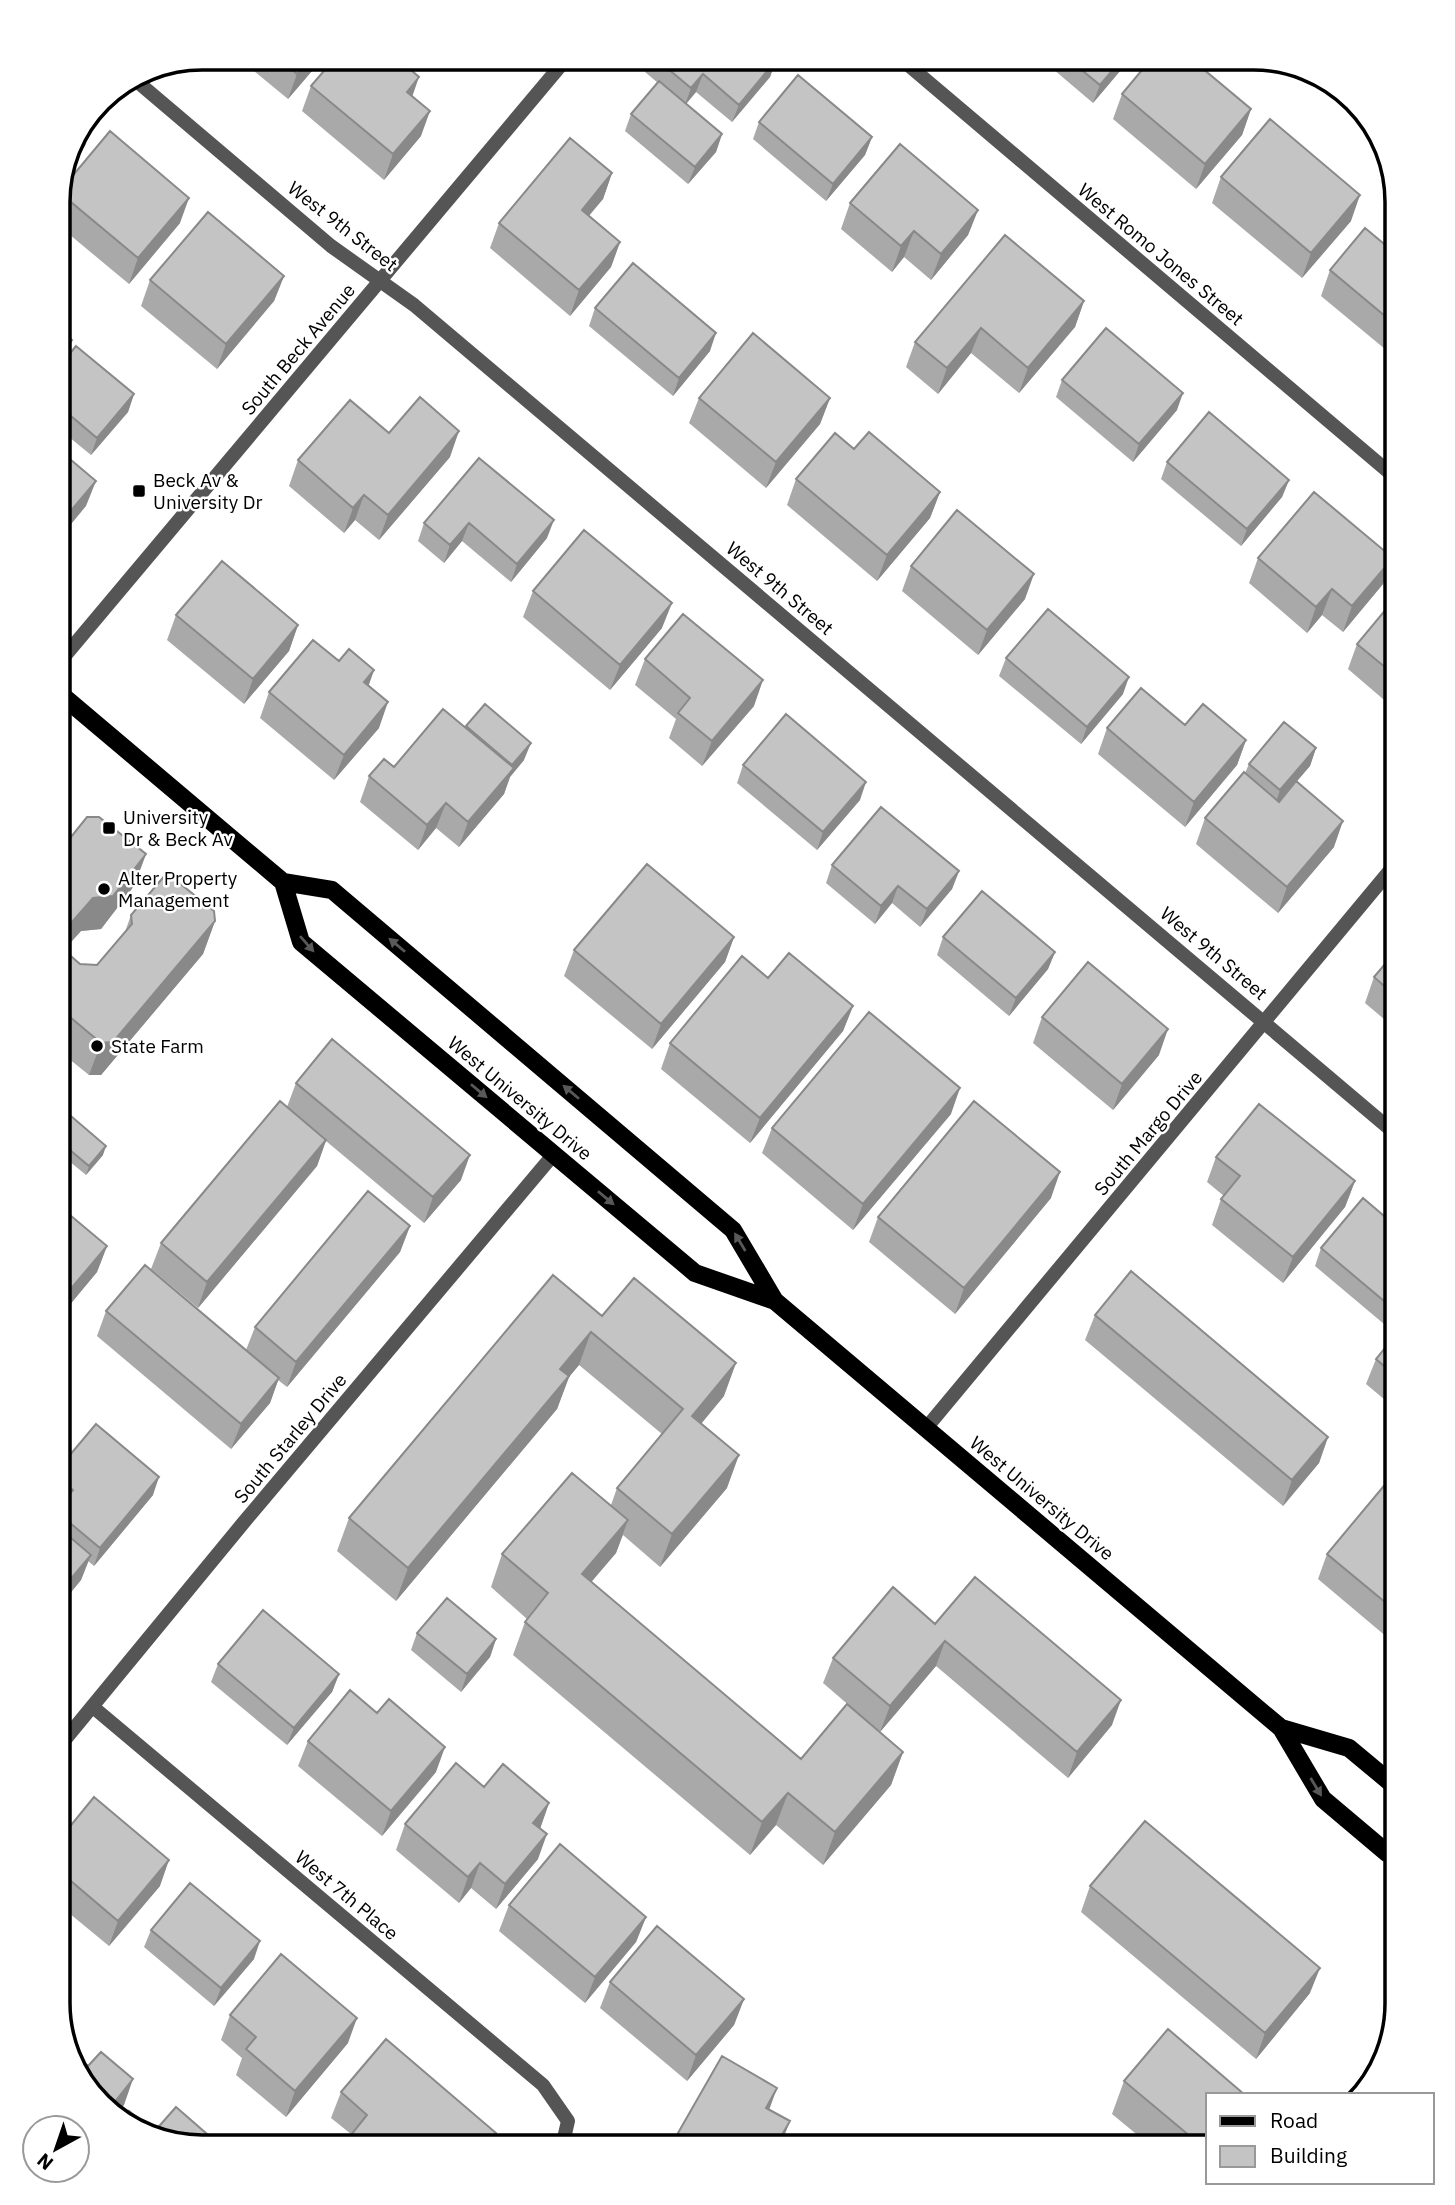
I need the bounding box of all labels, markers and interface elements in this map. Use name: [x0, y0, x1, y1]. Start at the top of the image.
street label: West 9th Street: [283, 176, 403, 276]
street label: West Romo Jones Street: [1073, 178, 1249, 330]
street label: South Beck Avenue: [236, 278, 360, 420]
place label: Beck Av & University Dr: [153, 468, 262, 514]
marker: Beck Av & University Dr: [131, 483, 147, 499]
street label: West 9th Street: [721, 536, 839, 640]
place label: University Dr & Beck Av: [123, 805, 233, 851]
marker: University Dr & Beck Av: [101, 820, 117, 836]
place label: Alter Property Management: [118, 866, 238, 912]
marker: Alter Property Management: [96, 881, 112, 897]
street label: West 9th Street: [1155, 901, 1273, 1005]
one-way arrow: [299, 935, 315, 953]
one-way arrow: [388, 937, 406, 953]
street label: West University Drive: [443, 1031, 597, 1165]
place label: State Farm: [111, 1034, 204, 1058]
marker: State Farm: [89, 1038, 105, 1054]
street label: South Margo Drive: [1089, 1066, 1207, 1200]
one-way arrow: [470, 1084, 488, 1099]
one-way arrow: [562, 1085, 579, 1100]
one-way arrow: [598, 1190, 615, 1205]
one-way arrow: [734, 1233, 747, 1252]
street label: South Starley Drive: [228, 1368, 352, 1508]
street label: West University Drive: [965, 1431, 1119, 1565]
one-way arrow: [1310, 1777, 1322, 1796]
street label: West 7th Place: [290, 1845, 404, 1945]
legend: [1206, 2093, 1434, 2184]
text: Road: [1270, 2106, 1318, 2134]
north arrow: [21, 2114, 91, 2184]
text: Building: [1270, 2141, 1347, 2169]
text: N: [32, 2148, 58, 2176]

